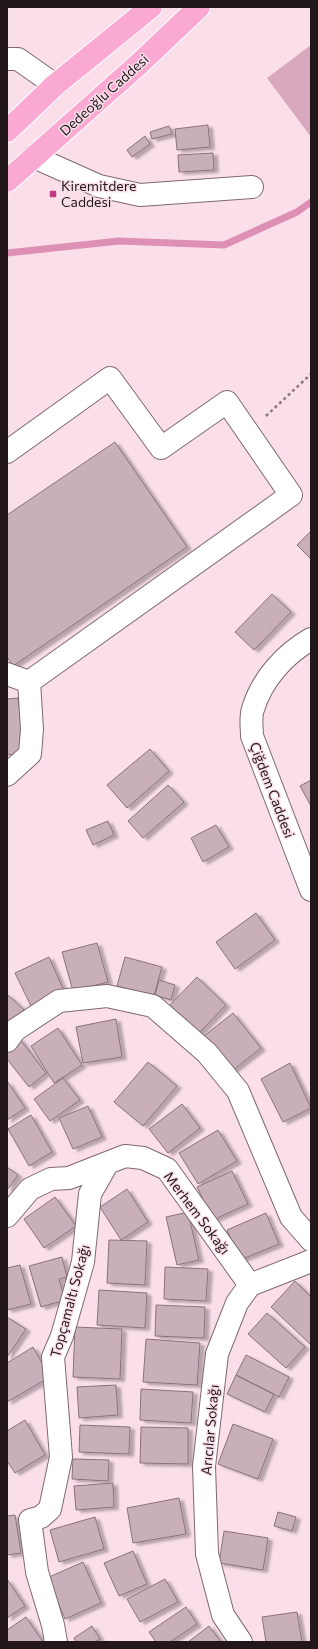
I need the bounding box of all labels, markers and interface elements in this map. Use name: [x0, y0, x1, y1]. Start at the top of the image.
street label: Dedeoğlu Caddesi: [56, 50, 152, 139]
place label: Kiremitdere Caddesi: [61, 177, 136, 210]
marker: Kiremitdere Caddesi: [48, 189, 58, 199]
street label: Çiğdem Caddesi: [246, 739, 299, 840]
street label: Merhem Sokağı: [161, 1168, 234, 1257]
street label: Topçamaltı Sokağı: [46, 1242, 93, 1359]
street label: Arıcılar Sokağı: [197, 1384, 222, 1476]

